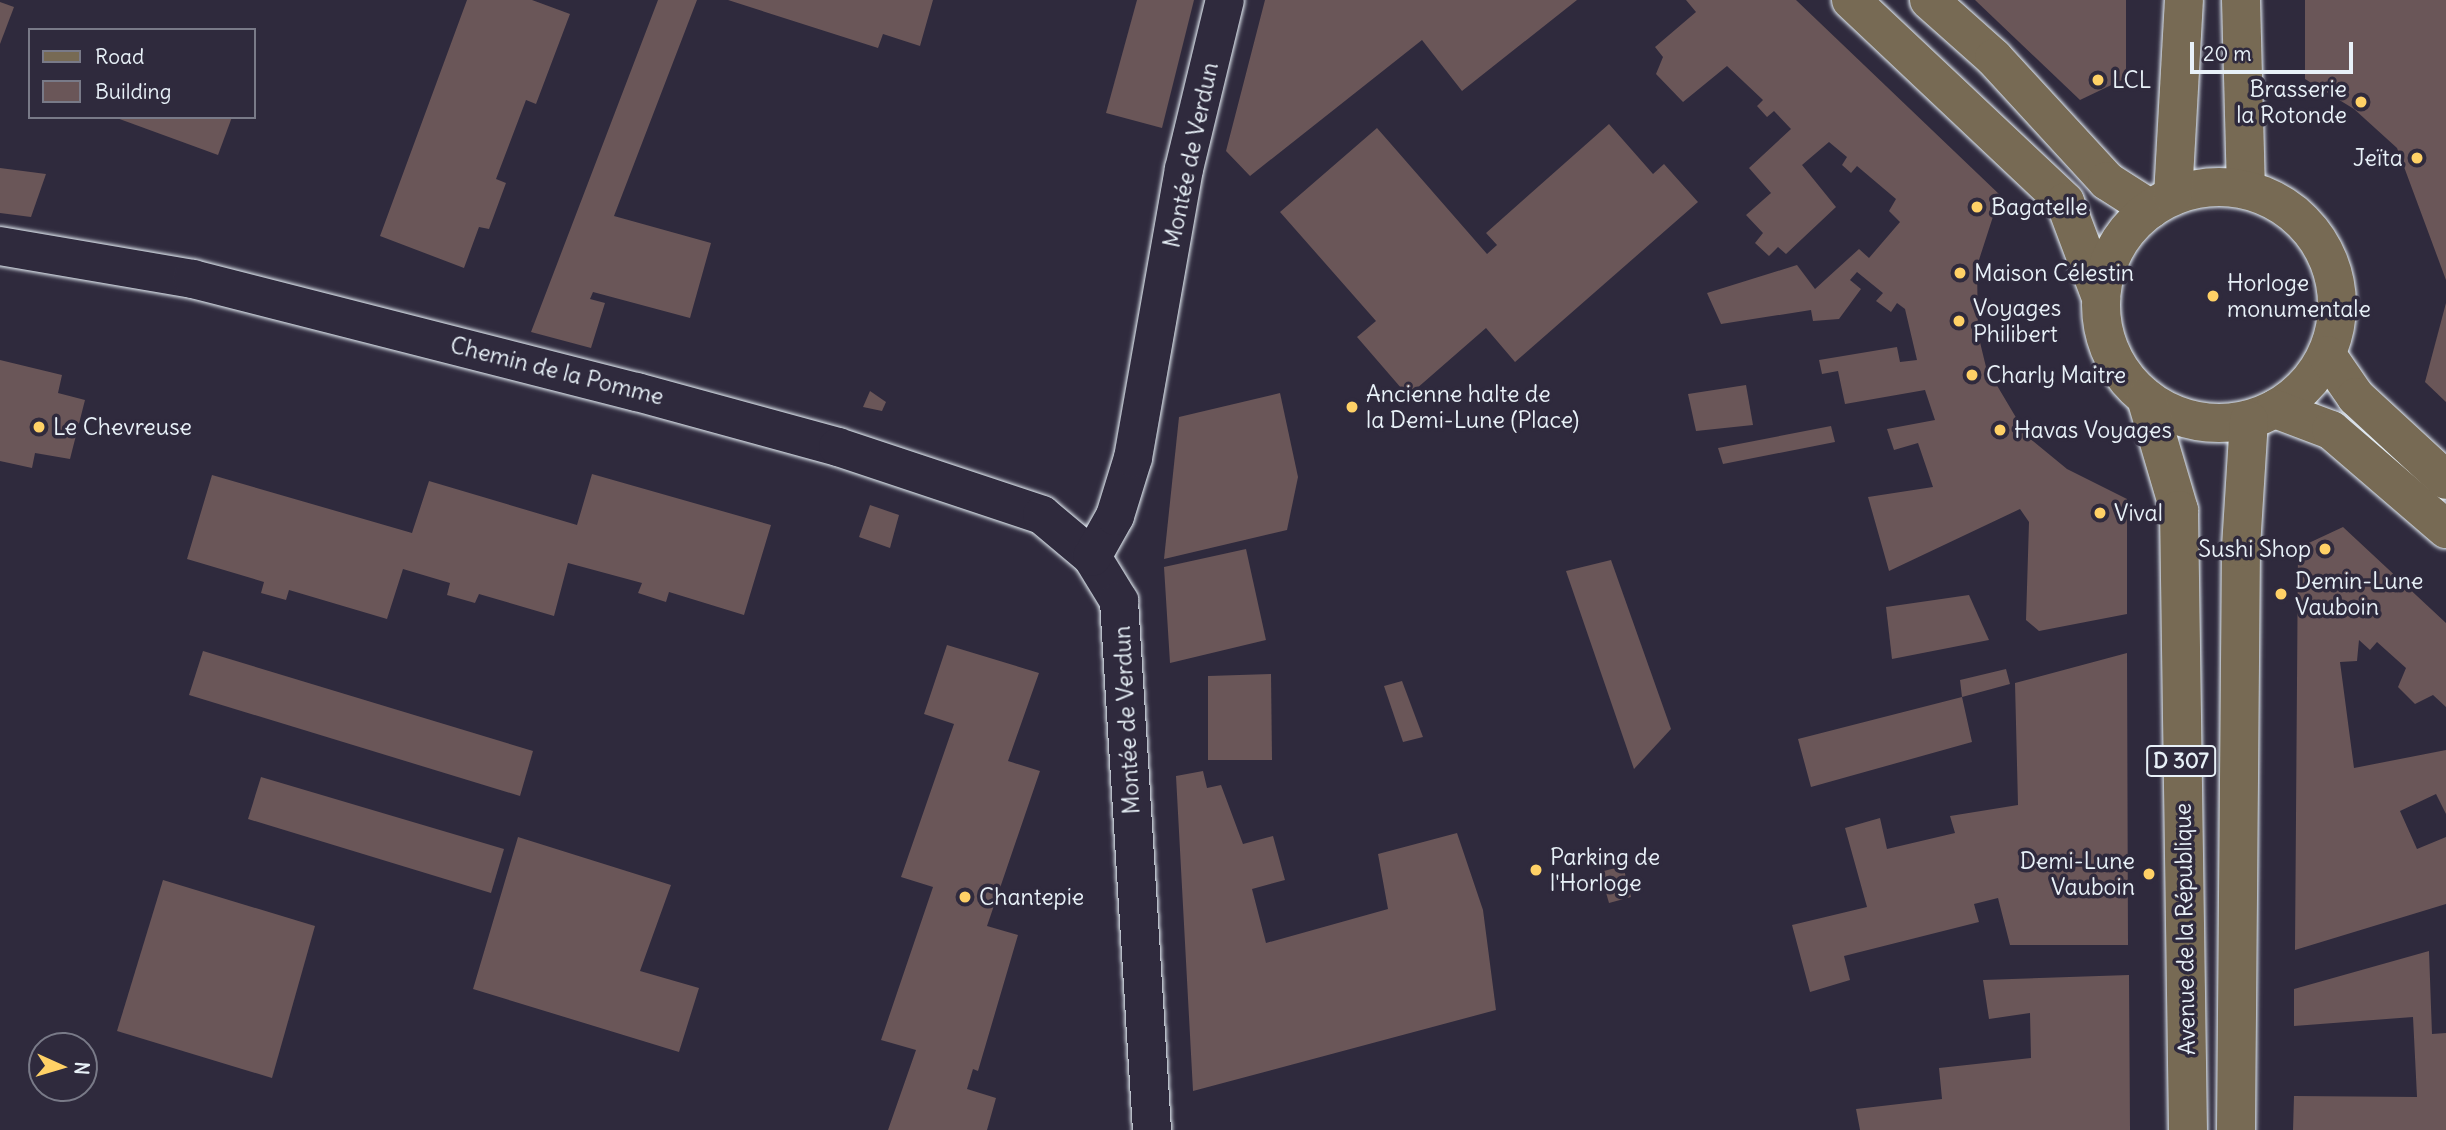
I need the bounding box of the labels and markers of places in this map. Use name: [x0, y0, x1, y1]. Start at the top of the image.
place label: LCL: [2112, 66, 2151, 94]
marker: LCL: [2090, 72, 2106, 88]
place label: Brasserie la Rotonde: [2236, 75, 2347, 129]
marker: Brasserie la Rotonde: [2353, 94, 2369, 110]
place label: Jeïta: [2353, 144, 2403, 172]
marker: Jeïta: [2409, 150, 2425, 166]
place label: Bagatelle: [1991, 193, 2088, 221]
marker: Bagatelle: [1969, 199, 1985, 215]
place label: Maison Célestin: [1974, 259, 2134, 287]
marker: Maison Célestin: [1952, 265, 1968, 281]
place label: Horloge monumentale: [2227, 269, 2371, 323]
marker: Horloge monumentale: [2205, 288, 2221, 304]
place label: Voyages Philibert: [1973, 294, 2061, 348]
marker: Voyages Philibert: [1951, 313, 1967, 329]
place label: Charly Maitre: [1986, 361, 2126, 389]
marker: Charly Maitre: [1964, 367, 1980, 383]
place label: Ancienne halte de la Demi-Lune (Place): [1366, 380, 1579, 434]
marker: Ancienne halte de la Demi-Lune (Place): [1344, 399, 1360, 415]
place label: Le Chevreuse: [53, 413, 192, 441]
place label: Havas Voyages: [2014, 416, 2172, 444]
marker: Le Chevreuse: [31, 419, 47, 435]
marker: Havas Voyages: [1992, 422, 2008, 438]
place label: Vival: [2114, 499, 2163, 527]
marker: Vival: [2092, 505, 2108, 521]
place label: Sushi Shop: [2198, 535, 2311, 563]
marker: Sushi Shop: [2317, 541, 2333, 557]
place label: Demin-Lune Vauboin: [2295, 567, 2423, 621]
marker: Demin-Lune Vauboin: [2273, 586, 2289, 602]
place label: Parking de l'Horloge: [1550, 843, 1660, 897]
place label: Demi-Lune Vauboin: [2020, 847, 2135, 901]
marker: Parking de l'Horloge: [1528, 862, 1544, 878]
marker: Demi-Lune Vauboin: [2141, 866, 2157, 882]
place label: Chantepie: [979, 883, 1084, 911]
marker: Chantepie: [957, 889, 973, 905]

